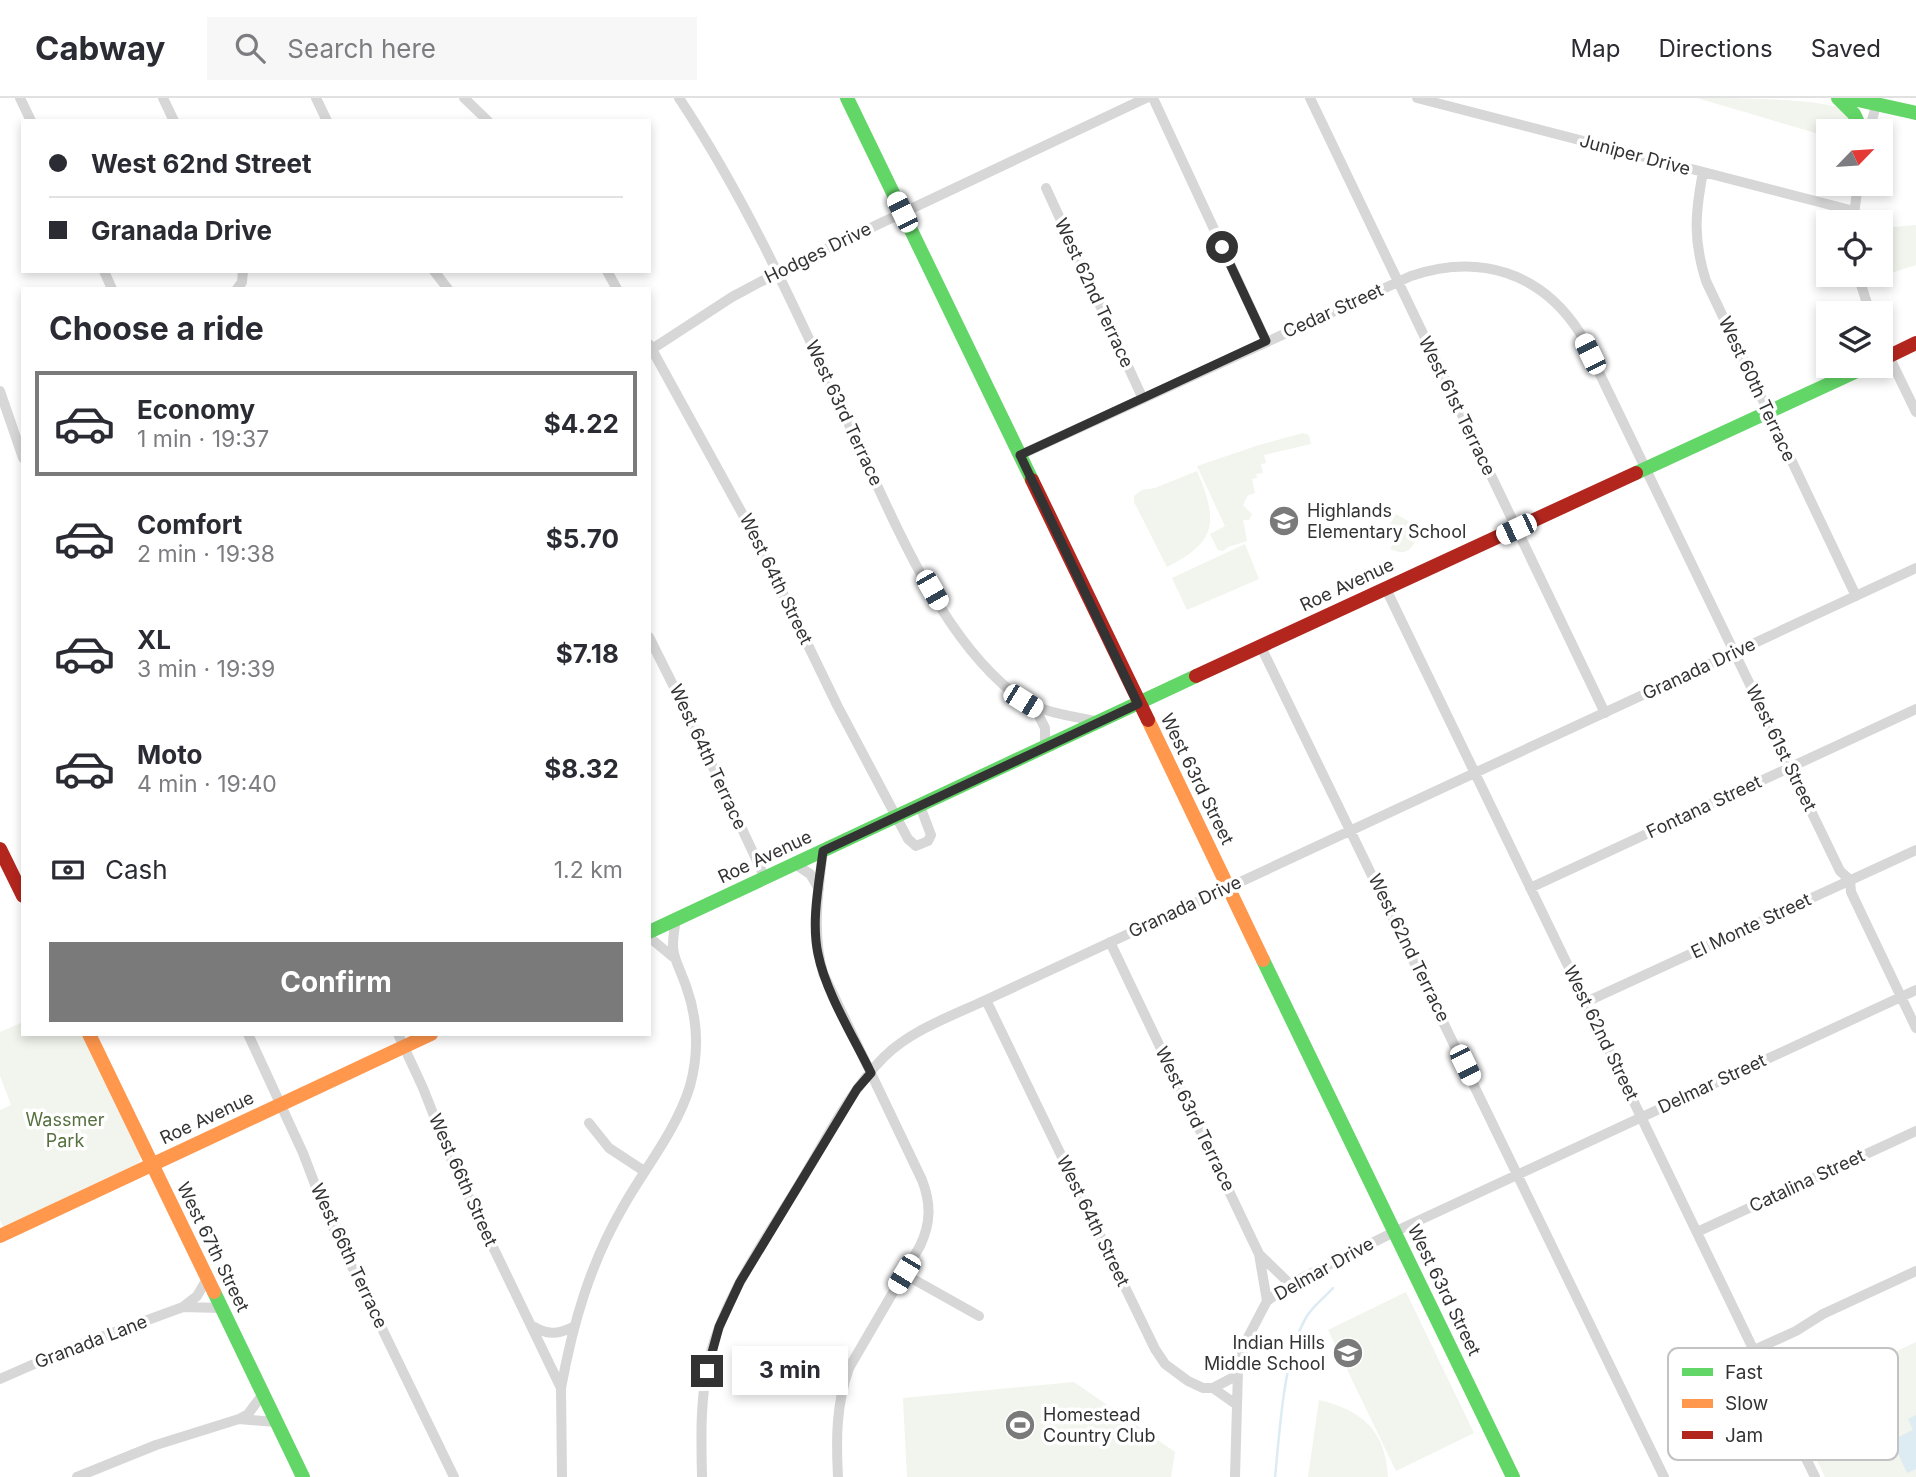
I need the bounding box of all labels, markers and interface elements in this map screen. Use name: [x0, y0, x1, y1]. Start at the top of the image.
search box: [207, 17, 697, 80]
text: Cabway: [35, 28, 165, 68]
icon: search: [231, 29, 269, 67]
text: Search here: [287, 33, 436, 64]
text: Map: [1571, 34, 1620, 63]
text: Directions: [1658, 34, 1773, 63]
text: Saved: [1811, 34, 1881, 63]
north arrow: [1816, 119, 1894, 196]
map controls: [1816, 119, 1893, 378]
street label: Juniper Drive: [1577, 130, 1693, 179]
text: West 62nd Street: [91, 148, 311, 179]
car: [884, 189, 921, 235]
button: locate: [1816, 210, 1893, 287]
text: Granada Drive: [91, 215, 272, 246]
street label: West 62nd Terrace: [1051, 215, 1138, 371]
street label: Hodges Drive: [761, 218, 874, 287]
route start: [1206, 231, 1238, 263]
street label: Cedar Street: [1279, 279, 1386, 342]
button: layers: [1816, 301, 1893, 378]
text: Choose a ride: [49, 309, 264, 348]
street label: West 60th Terrace: [1715, 313, 1800, 465]
car: [1572, 331, 1609, 377]
street label: West 61st Terrace: [1415, 333, 1500, 479]
street label: West 63rd Terrace: [802, 337, 887, 489]
icon: car: [53, 392, 116, 455]
text: Economy: [137, 394, 255, 425]
text: $4.22: [544, 408, 619, 439]
text: 1 min · 19:37: [137, 425, 269, 453]
place label: Highlands Elementary School: [1307, 500, 1466, 542]
school or university icon: Highlands Elementary School: [1267, 504, 1301, 538]
icon: car: [53, 507, 116, 570]
text: Comfort: [137, 509, 242, 540]
street label: West 64th Street: [736, 510, 817, 648]
car: [1493, 511, 1540, 547]
text: $5.70: [546, 523, 619, 554]
text: 2 min · 19:38: [137, 540, 275, 568]
street label: Roe Avenue: [1297, 554, 1397, 615]
car: [913, 567, 952, 613]
icon: car: [53, 622, 116, 685]
text: XL: [137, 624, 171, 655]
street label: Granada Drive: [1639, 633, 1758, 704]
text: $7.18: [556, 638, 619, 669]
text: 3 min · 19:39: [137, 655, 275, 683]
street label: West 64th Terrace: [666, 681, 751, 833]
car: [1000, 681, 1047, 721]
street label: West 61st Street: [1742, 681, 1821, 814]
street label: West 63rd Street: [1157, 710, 1238, 848]
icon: car: [53, 737, 116, 800]
text: Moto: [137, 739, 202, 770]
text: $8.32: [544, 753, 619, 784]
text: 4 min · 19:40: [137, 770, 277, 798]
street label: Fontana Street: [1643, 771, 1765, 842]
street label: Roe Avenue: [715, 826, 815, 887]
icon: cash: [49, 851, 87, 889]
text: Cash: [105, 854, 168, 885]
text: 1.2 km: [554, 856, 623, 884]
street label: West 62nd Terrace: [1364, 870, 1454, 1025]
street label: Granada Drive: [1125, 871, 1244, 942]
street label: El Monte Street: [1687, 889, 1814, 963]
button: Confirm: [49, 942, 623, 1022]
street label: West 62nd Street: [1560, 962, 1643, 1104]
car: [1447, 1042, 1484, 1088]
street label: West 63rd Terrace: [1151, 1043, 1240, 1194]
street label: Delmar Street: [1655, 1049, 1769, 1118]
street label: Roe Avenue: [157, 1087, 257, 1148]
park label: Wassmer Park: [26, 1109, 105, 1151]
street label: West 66th Street: [425, 1110, 502, 1249]
street label: Catalina Street: [1746, 1145, 1868, 1216]
street label: West 64th Street: [1053, 1152, 1134, 1290]
street label: West 67th Street: [173, 1179, 254, 1315]
street label: West 66th Terrace: [307, 1180, 392, 1331]
street label: West 63rd Street: [1404, 1221, 1485, 1359]
street label: Delmar Drive: [1270, 1233, 1377, 1304]
car: [885, 1251, 924, 1297]
street label: Granada Lane: [32, 1310, 150, 1373]
place label: Indian Hills Middle School: [1204, 1332, 1325, 1374]
school or university icon: Indian Hills Middle School: [1331, 1336, 1365, 1370]
callout: 3 min: [732, 1346, 847, 1396]
legend: [1668, 1348, 1898, 1460]
route end: [691, 1355, 723, 1387]
text: 3 min: [759, 1356, 821, 1384]
text: Fast: [1725, 1361, 1763, 1384]
text: Slow: [1725, 1392, 1768, 1415]
place label: Homestead Country Club: [1043, 1404, 1156, 1446]
sports icon: Homestead Country Club: [1003, 1408, 1037, 1442]
text: Jam: [1725, 1424, 1763, 1447]

